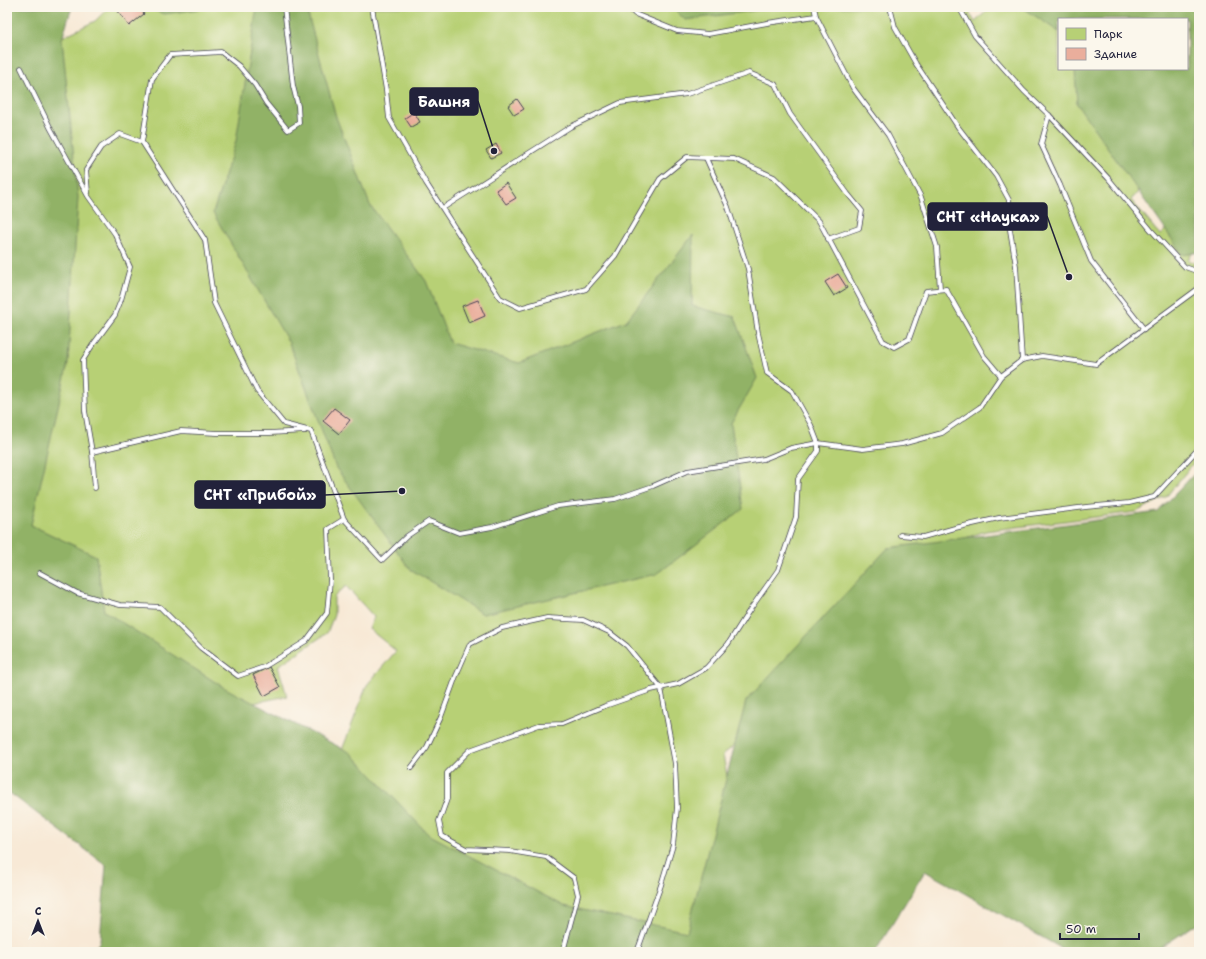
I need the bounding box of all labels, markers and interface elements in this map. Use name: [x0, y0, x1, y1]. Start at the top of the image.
legend: [1058, 18, 1188, 70]
text: Парк: [1094, 26, 1123, 42]
text: Здание: [1094, 46, 1138, 62]
callout: Башня: [410, 88, 478, 115]
text: Башня: [418, 92, 470, 112]
callout: СНТ «Наука»: [928, 203, 1047, 230]
text: СНТ «Наука»: [936, 207, 1040, 227]
callout: СНТ «Прибой»: [195, 481, 325, 508]
text: СНТ «Прибой»: [203, 485, 317, 505]
north arrow: [18, 901, 58, 941]
text: С: [35, 904, 42, 919]
scale bar: [1060, 915, 1139, 941]
text: 50 m: [1066, 921, 1096, 937]

